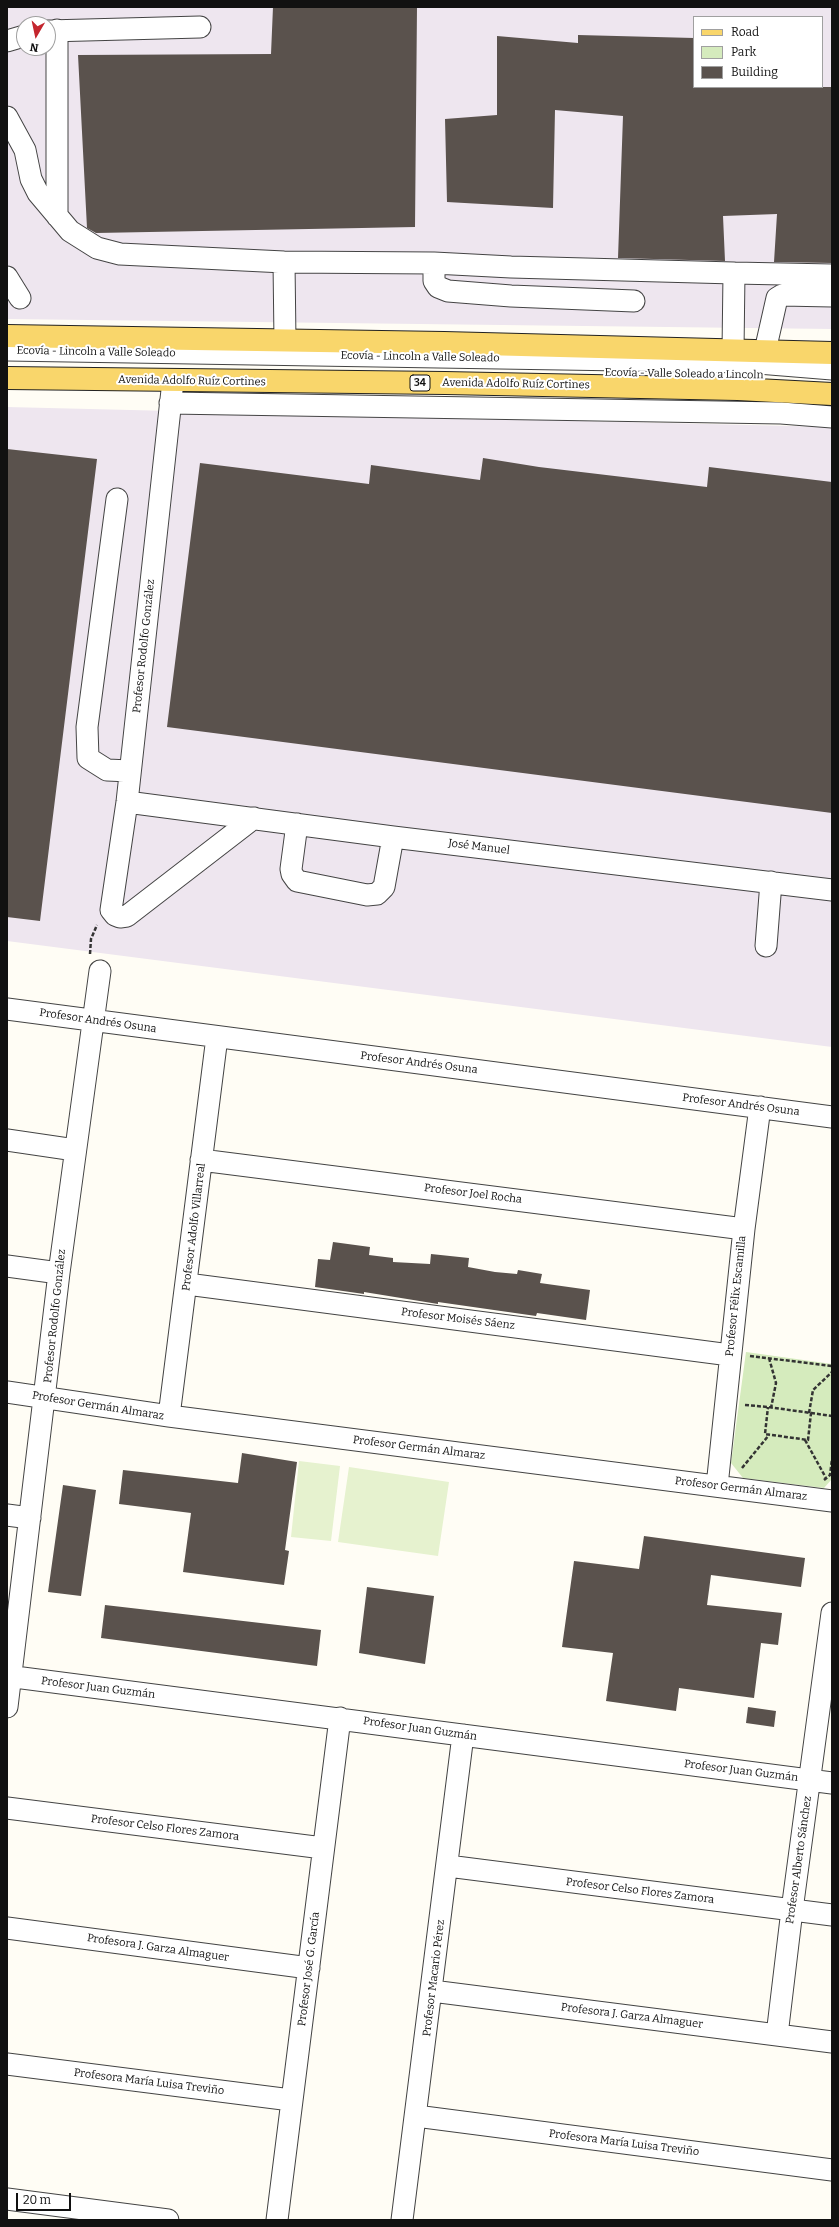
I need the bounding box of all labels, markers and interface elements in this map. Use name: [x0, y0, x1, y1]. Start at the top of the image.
north arrow: [16, 16, 56, 56]
legend: [693, 16, 823, 88]
text: Road: [731, 25, 759, 39]
text: N: [29, 40, 39, 54]
text: Park: [731, 45, 756, 59]
text: Building: [731, 65, 778, 79]
street label: Ecovía - Lincoln a Valle Soleado: [16, 344, 176, 360]
street label: Ecovía - Lincoln a Valle Soleado: [340, 349, 500, 365]
street label: Ecovía - Valle Soleado a Lincoln: [604, 366, 764, 382]
street label: Avenida Adolfo Ruíz Cortines: [118, 373, 266, 389]
road number: 34: [410, 375, 430, 391]
street label: Avenida Adolfo Ruíz Cortines: [442, 376, 590, 392]
street label: Profesor Rodolfo González: [130, 578, 158, 714]
street label: José Manuel: [447, 837, 511, 857]
street label: Profesor Andrés Osuna: [39, 1006, 157, 1036]
street label: Profesor Andrés Osuna: [360, 1049, 478, 1077]
street label: Profesor Andrés Osuna: [682, 1091, 800, 1119]
street label: Profesor Adolfo Villarreal: [180, 1162, 208, 1292]
street label: Profesor Joel Rocha: [423, 1181, 523, 1207]
street label: Profesor Félix Escamilla: [723, 1235, 749, 1357]
street label: Profesor Rodolfo González: [41, 1248, 69, 1384]
street label: Profesor Moisés Sáenz: [400, 1305, 516, 1333]
street label: Profesor Germán Almaraz: [31, 1389, 165, 1423]
street label: Profesor Germán Almaraz: [352, 1433, 486, 1463]
street label: Profesor Germán Almaraz: [674, 1474, 808, 1504]
street label: Profesor Juan Guzmán: [40, 1674, 156, 1702]
street label: Profesor Juan Guzmán: [362, 1714, 478, 1744]
street label: Profesor Juan Guzmán: [683, 1757, 799, 1785]
street label: Profesor Alberto Sánchez: [783, 1795, 815, 1925]
street label: Profesor Celso Flores Zamora: [90, 1812, 240, 1844]
street label: Profesor Celso Flores Zamora: [565, 1875, 715, 1907]
street label: Profesor José G. García: [295, 1911, 323, 2027]
street label: Profesor Macario Pérez: [420, 1919, 448, 2037]
street label: Profesora J. Garza Almaguer: [86, 1932, 230, 1964]
street label: Profesora J. Garza Almaguer: [560, 2001, 704, 2031]
street label: Profesora María Luisa Treviño: [73, 2066, 225, 2098]
street label: Profesora María Luisa Treviño: [548, 2127, 700, 2159]
scale bar: [18, 2185, 73, 2211]
text: 20 m: [23, 2193, 51, 2207]

